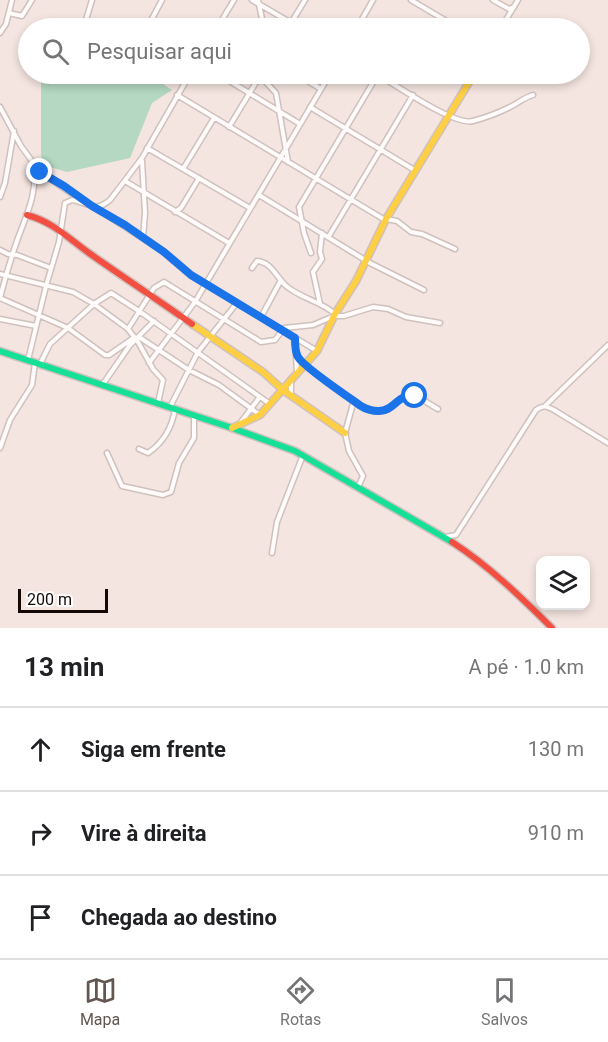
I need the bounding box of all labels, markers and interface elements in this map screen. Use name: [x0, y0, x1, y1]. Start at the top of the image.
search box: [18, 18, 590, 84]
icon: search: [39, 35, 72, 68]
text: Pesquisar aqui: [87, 39, 232, 64]
route end: [26, 158, 52, 184]
route start: [401, 382, 427, 408]
map controls: [536, 556, 590, 610]
button: layers: [536, 556, 590, 610]
scale bar: [18, 586, 108, 614]
text: 200 m: [27, 590, 72, 609]
text: 13 min: [24, 652, 104, 682]
text: A pé · 1.0 km: [469, 655, 584, 679]
icon: ahead: [24, 733, 57, 766]
text: Siga em frente: [81, 737, 226, 762]
text: 130 m: [528, 737, 584, 761]
icon: right: [24, 817, 57, 850]
text: Vire à direita: [81, 821, 207, 846]
text: 910 m: [528, 821, 584, 845]
icon: arrive: [24, 901, 57, 934]
text: Chegada ao destino: [81, 905, 277, 930]
tab: Mapa: [80, 974, 120, 1029]
tab: Rotas: [280, 974, 321, 1029]
tab: Salvos: [481, 974, 528, 1029]

